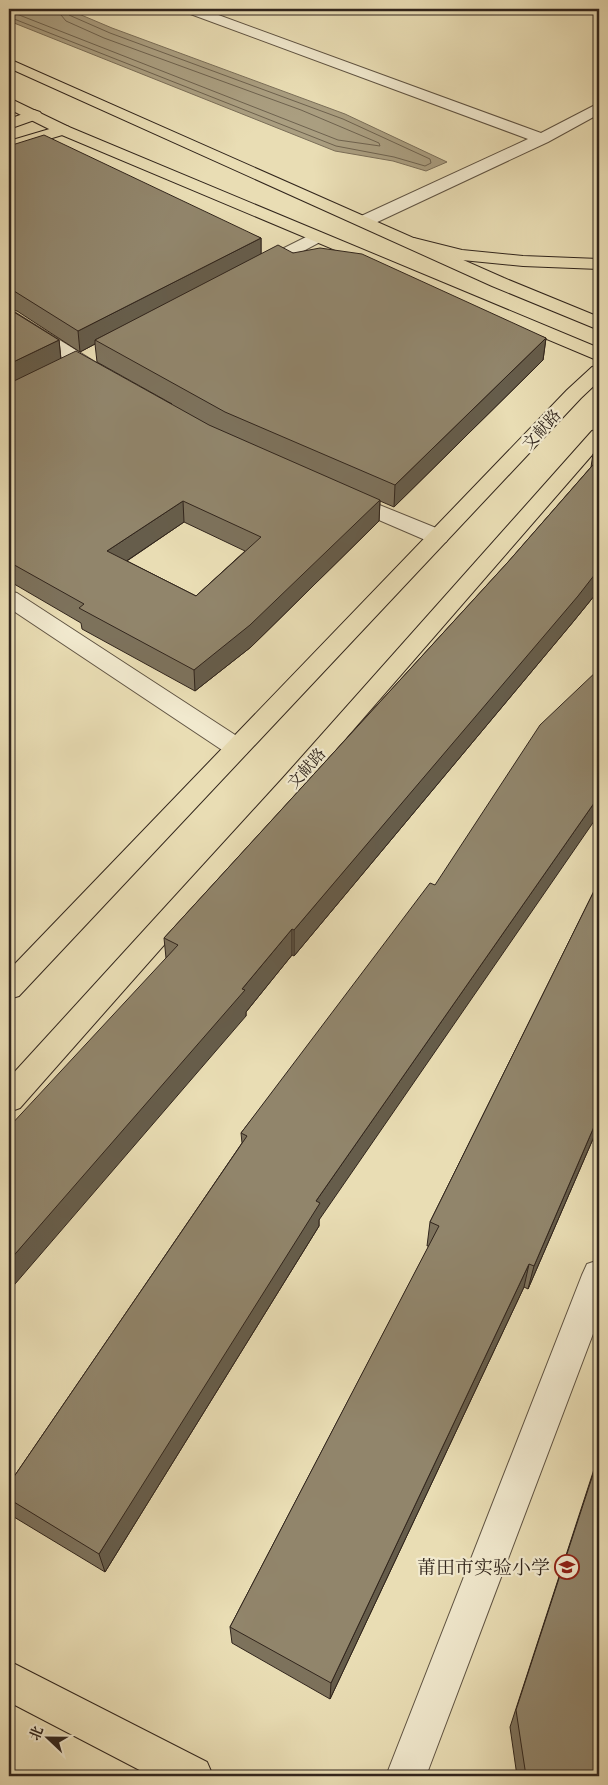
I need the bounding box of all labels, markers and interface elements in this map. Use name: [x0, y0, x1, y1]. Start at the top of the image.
street label: 文献路: [517, 405, 566, 455]
street label: 文献路: [283, 743, 331, 794]
school or university icon: 莆田市实验小学: [554, 1554, 580, 1580]
place label: 莆田市实验小学: [417, 1555, 550, 1581]
north arrow: [22, 1712, 72, 1762]
text: 北: [25, 1723, 48, 1743]

